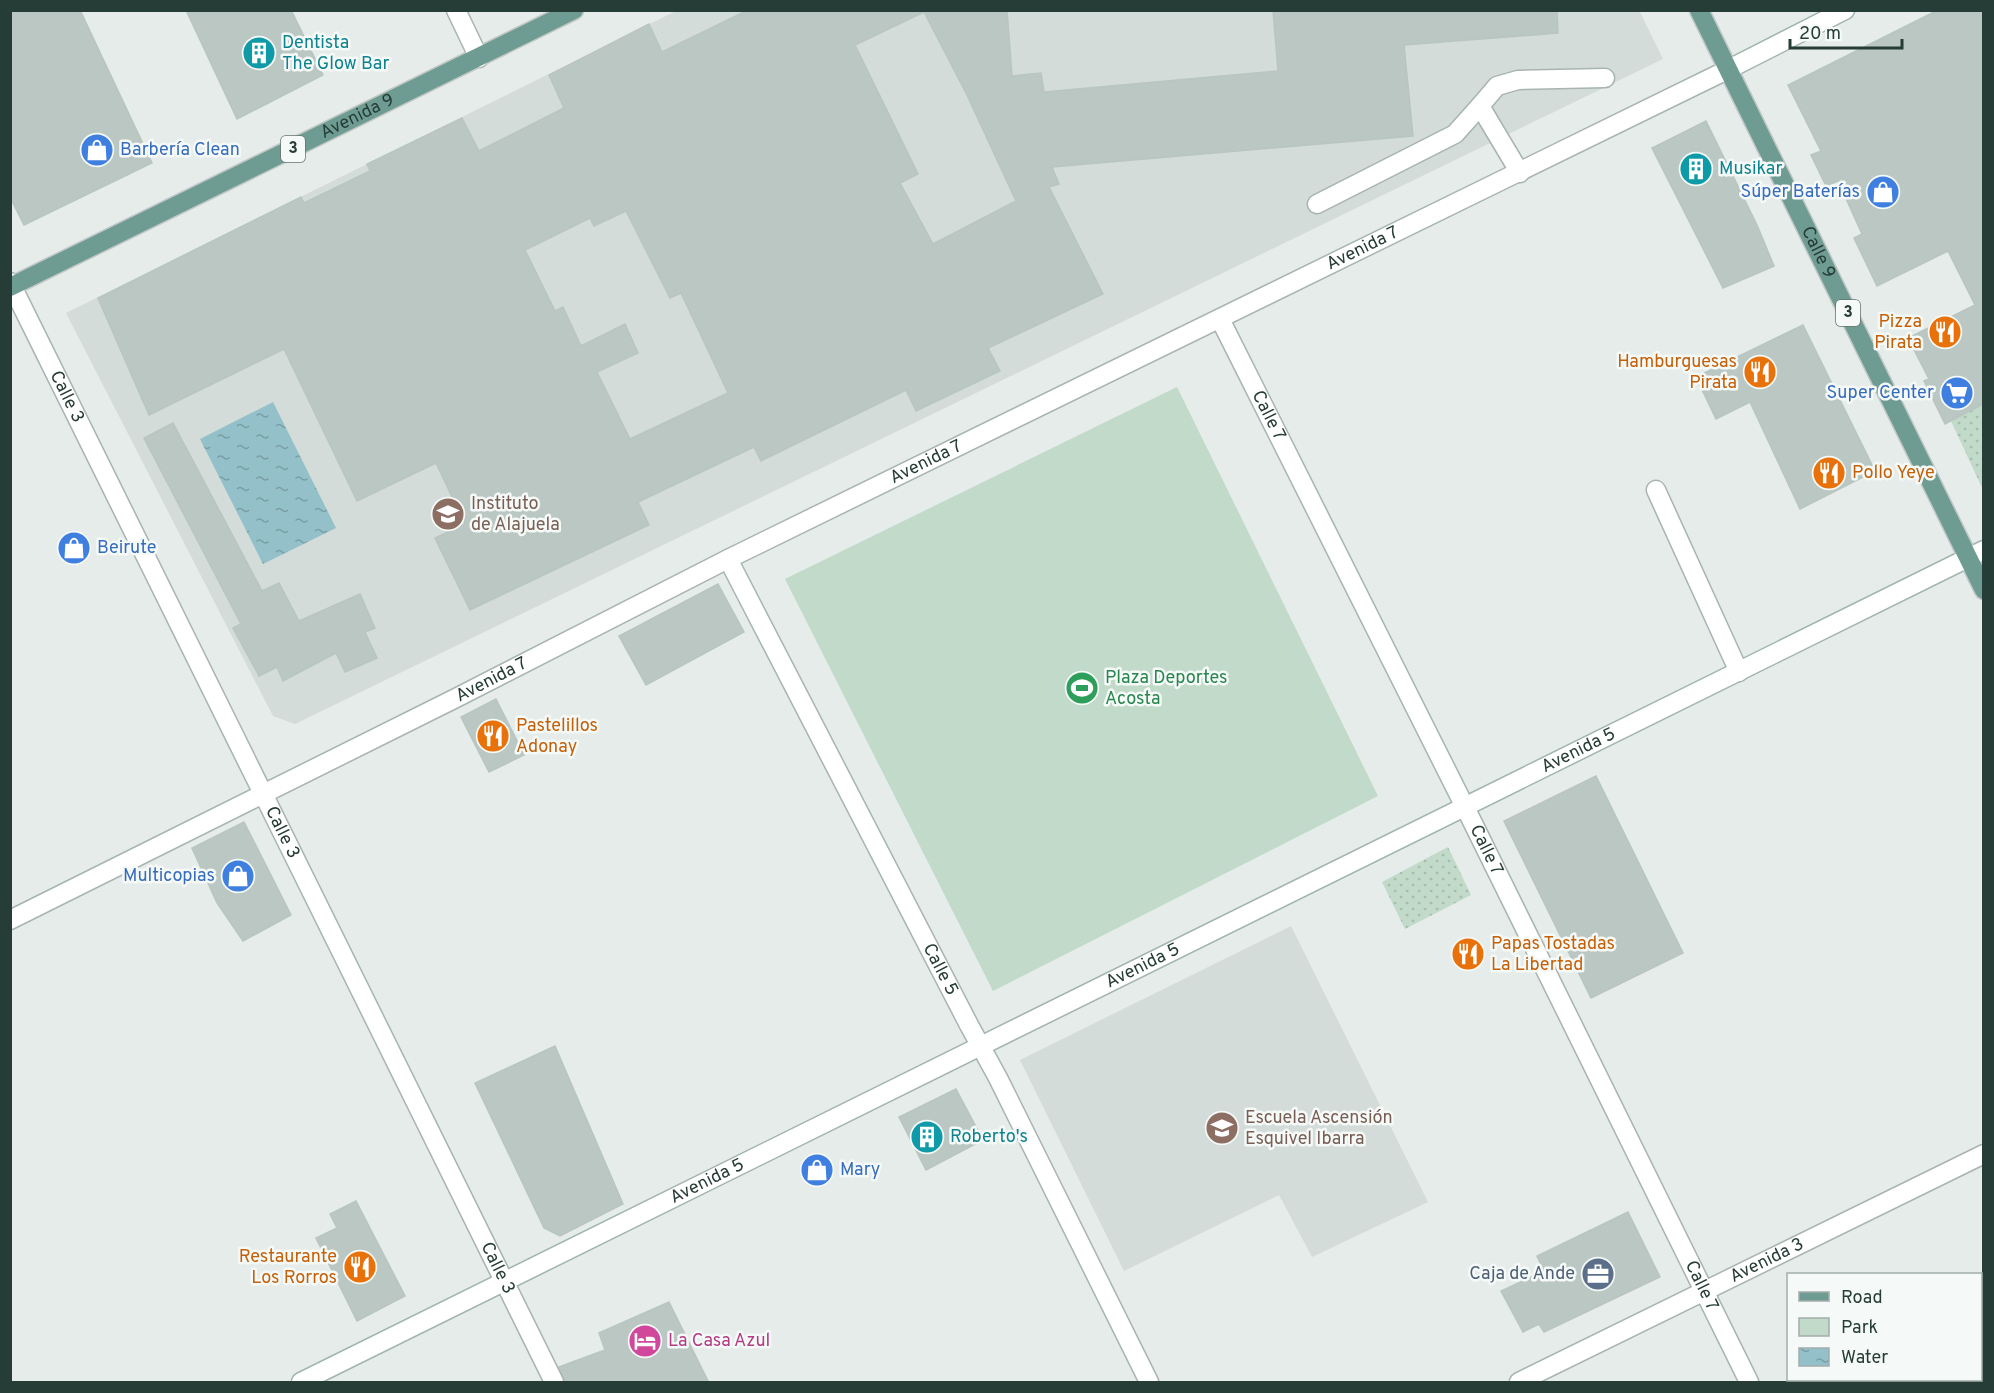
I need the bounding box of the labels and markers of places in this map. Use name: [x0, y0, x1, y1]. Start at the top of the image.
place label: Dentista The Glow Bar: [282, 32, 390, 76]
building icon: Dentista The Glow Bar: [241, 35, 277, 71]
shop icon: Barbería Clean: [79, 132, 115, 168]
place label: Barbería Clean: [120, 139, 240, 162]
building icon: Musikar: [1678, 151, 1714, 187]
place label: Musikar: [1719, 158, 1782, 181]
shop icon: Súper Baterías: [1865, 174, 1901, 210]
place label: Súper Baterías: [1740, 181, 1860, 204]
place label: Pizza Pirata: [1874, 311, 1922, 355]
restaurant icon: Pizza Pirata: [1927, 314, 1963, 350]
place label: Hamburguesas Pirata: [1617, 351, 1737, 395]
restaurant icon: Hamburguesas Pirata: [1742, 354, 1778, 390]
supermarket icon: Super Center: [1939, 375, 1975, 411]
place label: Super Center: [1826, 382, 1934, 405]
restaurant icon: Pollo Yeye: [1811, 455, 1847, 491]
place label: Pollo Yeye: [1852, 462, 1935, 485]
place label: Instituto de Alajuela: [471, 493, 560, 537]
school or university icon: Instituto de Alajuela: [430, 496, 466, 532]
shop icon: Beirute: [56, 530, 92, 566]
place label: Beirute: [97, 537, 157, 560]
place label: Plaza Deportes Acosta: [1105, 667, 1228, 711]
sports icon: Plaza Deportes Acosta: [1064, 670, 1100, 706]
place label: Pastelillos Adonay: [516, 715, 598, 759]
restaurant icon: Pastelillos Adonay: [475, 718, 511, 754]
shop icon: Multicopias: [220, 858, 256, 894]
place label: Multicopias: [123, 865, 215, 888]
place label: Papas Tostadas La Libertad: [1491, 933, 1615, 977]
restaurant icon: Papas Tostadas La Libertad: [1450, 936, 1486, 972]
place label: Escuela Ascensión Esquivel Ibarra: [1245, 1107, 1393, 1151]
school or university icon: Escuela Ascensión Esquivel Ibarra: [1204, 1110, 1240, 1146]
building icon: Roberto's: [909, 1119, 945, 1155]
place label: Roberto's: [950, 1126, 1028, 1149]
shop icon: Mary: [799, 1152, 835, 1188]
place label: Mary: [840, 1159, 880, 1182]
place label: Restaurante Los Rorros: [239, 1246, 337, 1290]
restaurant icon: Restaurante Los Rorros: [342, 1249, 378, 1285]
office icon: Caja de Ande: [1580, 1256, 1616, 1292]
place label: Caja de Ande: [1469, 1263, 1575, 1286]
hotel icon: La Casa Azul: [627, 1323, 663, 1359]
place label: La Casa Azul: [668, 1330, 770, 1353]

